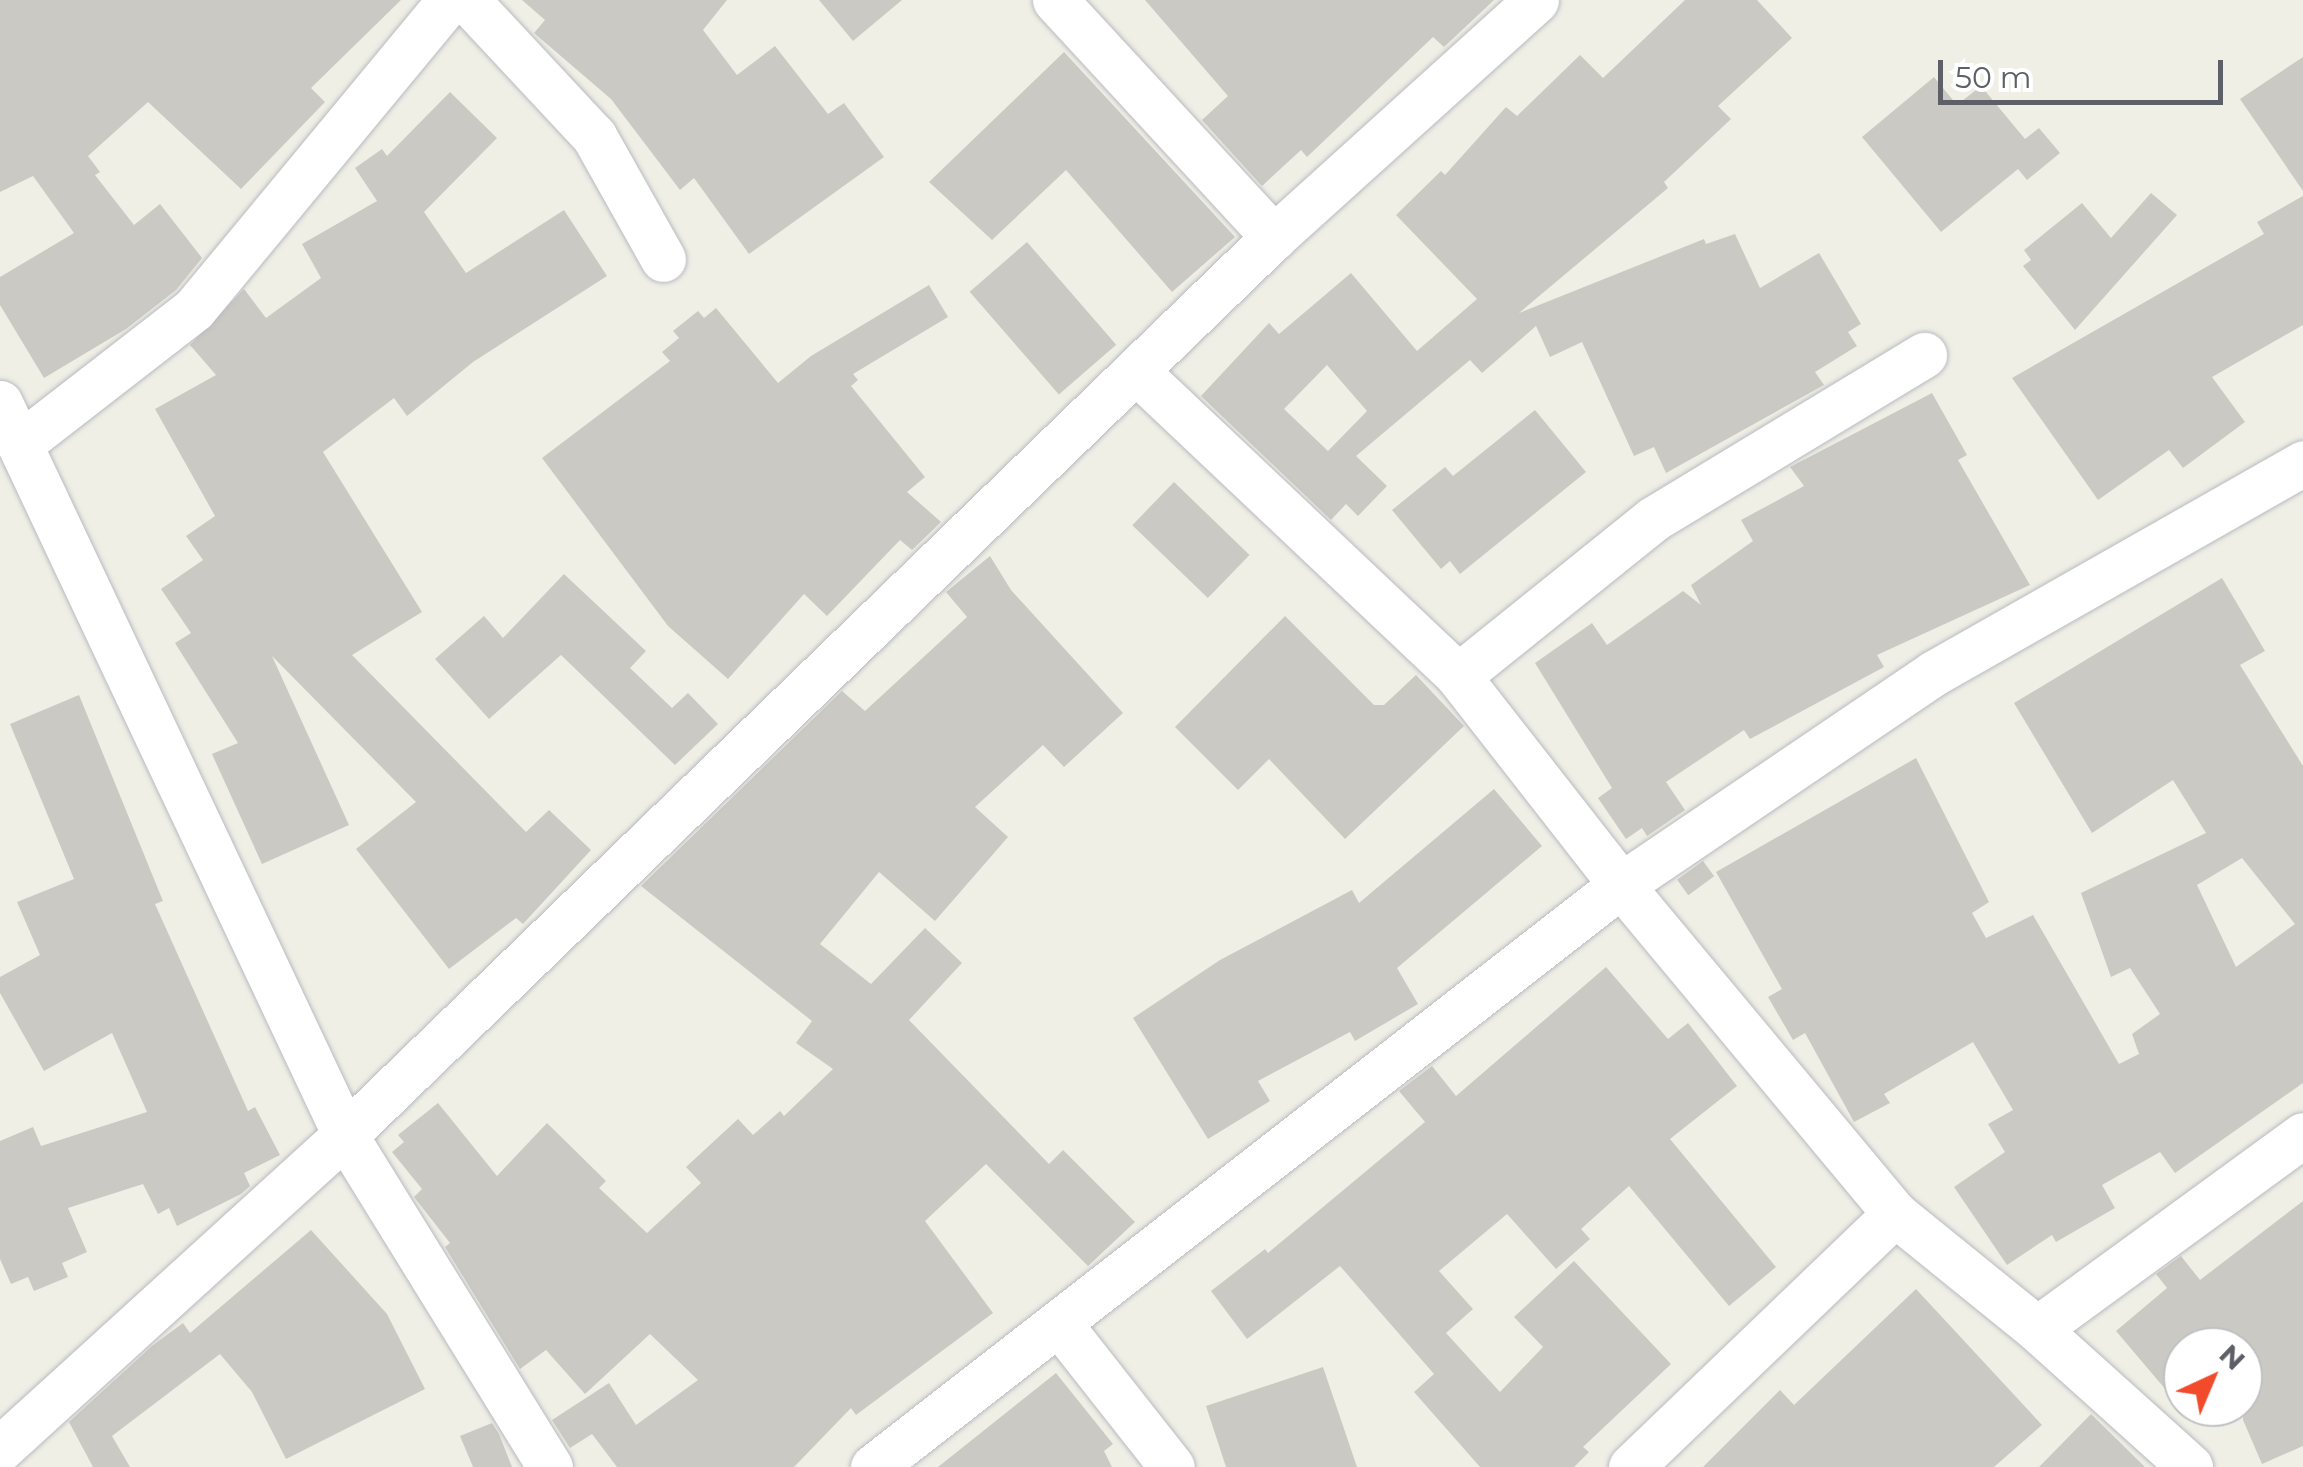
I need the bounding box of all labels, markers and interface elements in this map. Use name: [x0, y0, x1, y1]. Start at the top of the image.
scale bar: [1943, 40, 2228, 102]
text: 50 m: [1955, 59, 2032, 96]
north arrow: [2163, 1327, 2263, 1427]
text: N: [2213, 1337, 2252, 1377]

